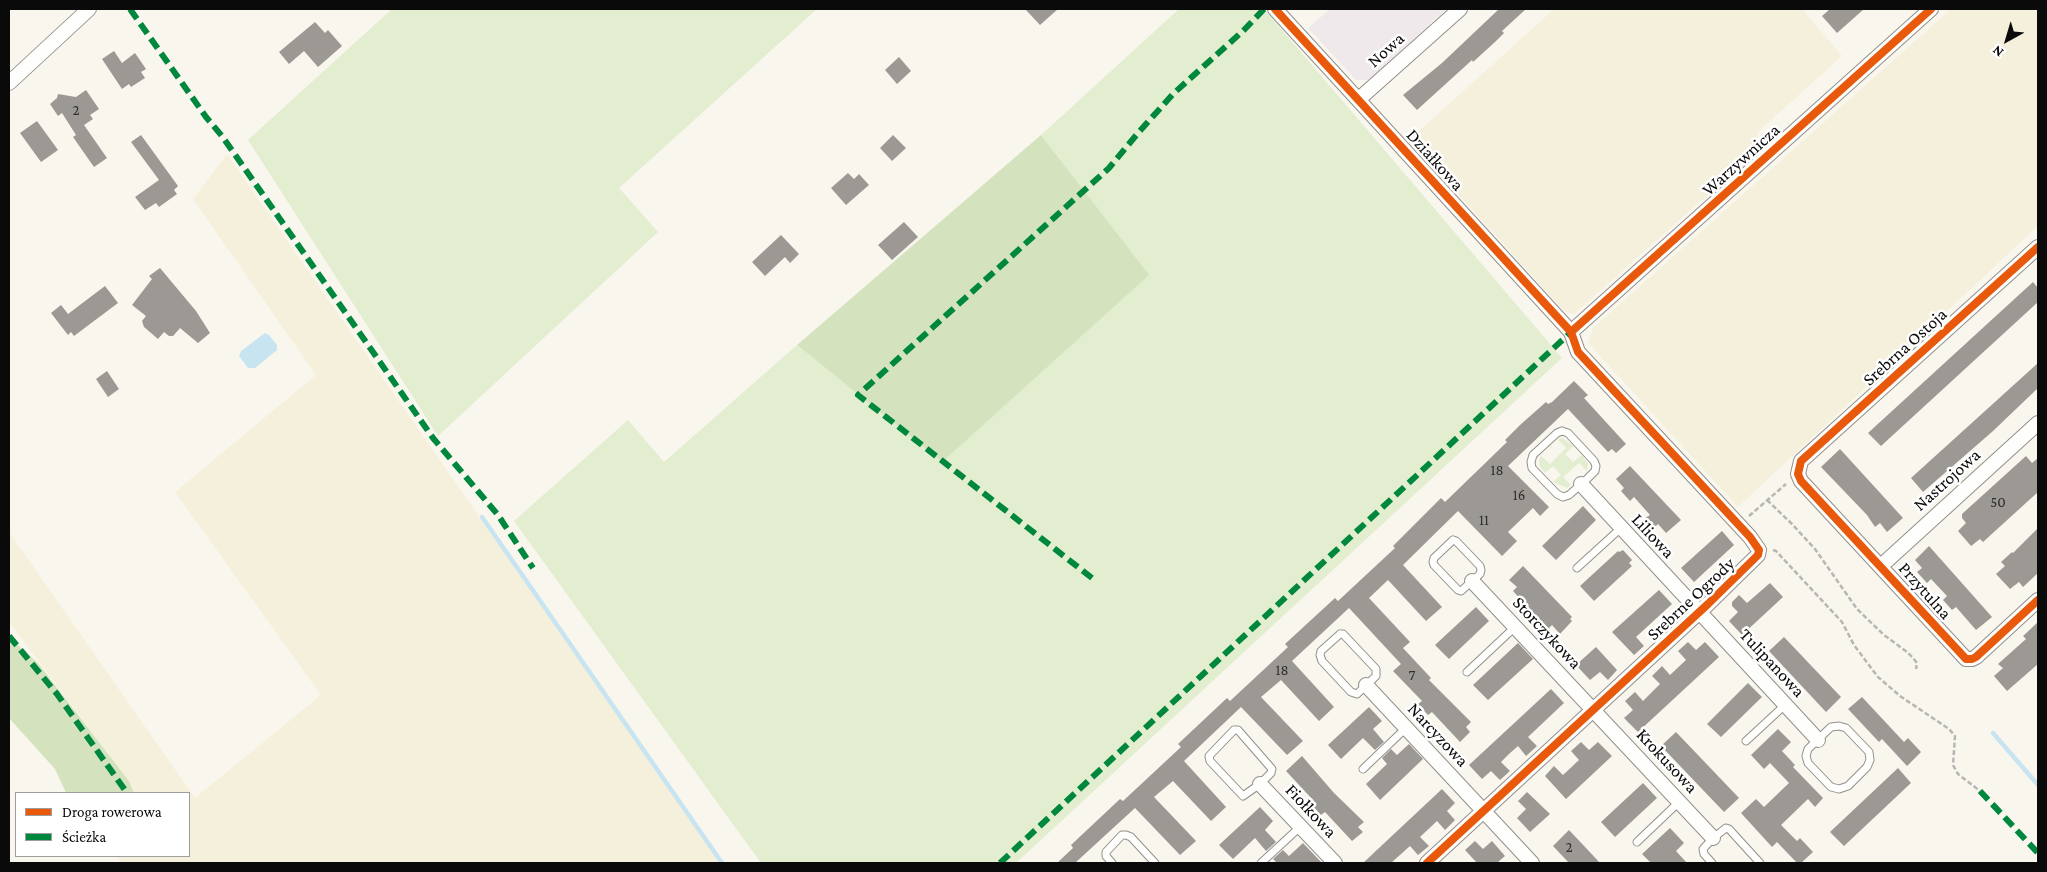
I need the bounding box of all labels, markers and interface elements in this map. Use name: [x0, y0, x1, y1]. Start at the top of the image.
north arrow: [1982, 15, 2032, 65]
street label: Nowa: [1363, 28, 1409, 72]
text: N: [1989, 42, 2006, 61]
house number: 2: [72, 101, 80, 119]
street label: Warzywnicza: [1698, 119, 1784, 201]
street label: Działkowa: [1401, 124, 1469, 196]
street label: Srebrna Ostoja: [1858, 304, 1952, 390]
street label: Nastrojowa: [1909, 444, 1985, 516]
house number: 18: [1490, 461, 1504, 479]
house number: 16: [1513, 486, 1525, 504]
house number: 50: [1990, 493, 2006, 511]
street label: Liliowa: [1627, 509, 1679, 563]
house number: 11: [1479, 511, 1489, 529]
street label: Srebrne Ogrody: [1643, 553, 1739, 645]
street label: Przytulna: [1894, 558, 1956, 624]
street label: Storczykowa: [1508, 592, 1586, 674]
street label: Tulipanowa: [1735, 624, 1809, 702]
house number: 18: [1275, 661, 1289, 679]
house number: 7: [1409, 666, 1415, 684]
street label: Narcyzowa: [1403, 698, 1473, 772]
street label: Krokusowa: [1632, 724, 1702, 798]
street label: Fiołkowa: [1281, 780, 1341, 842]
legend: [15, 792, 190, 857]
text: Droga rowerowa: [62, 804, 162, 820]
text: Ścieżka: [62, 829, 106, 845]
house number: 2: [1565, 838, 1573, 856]

